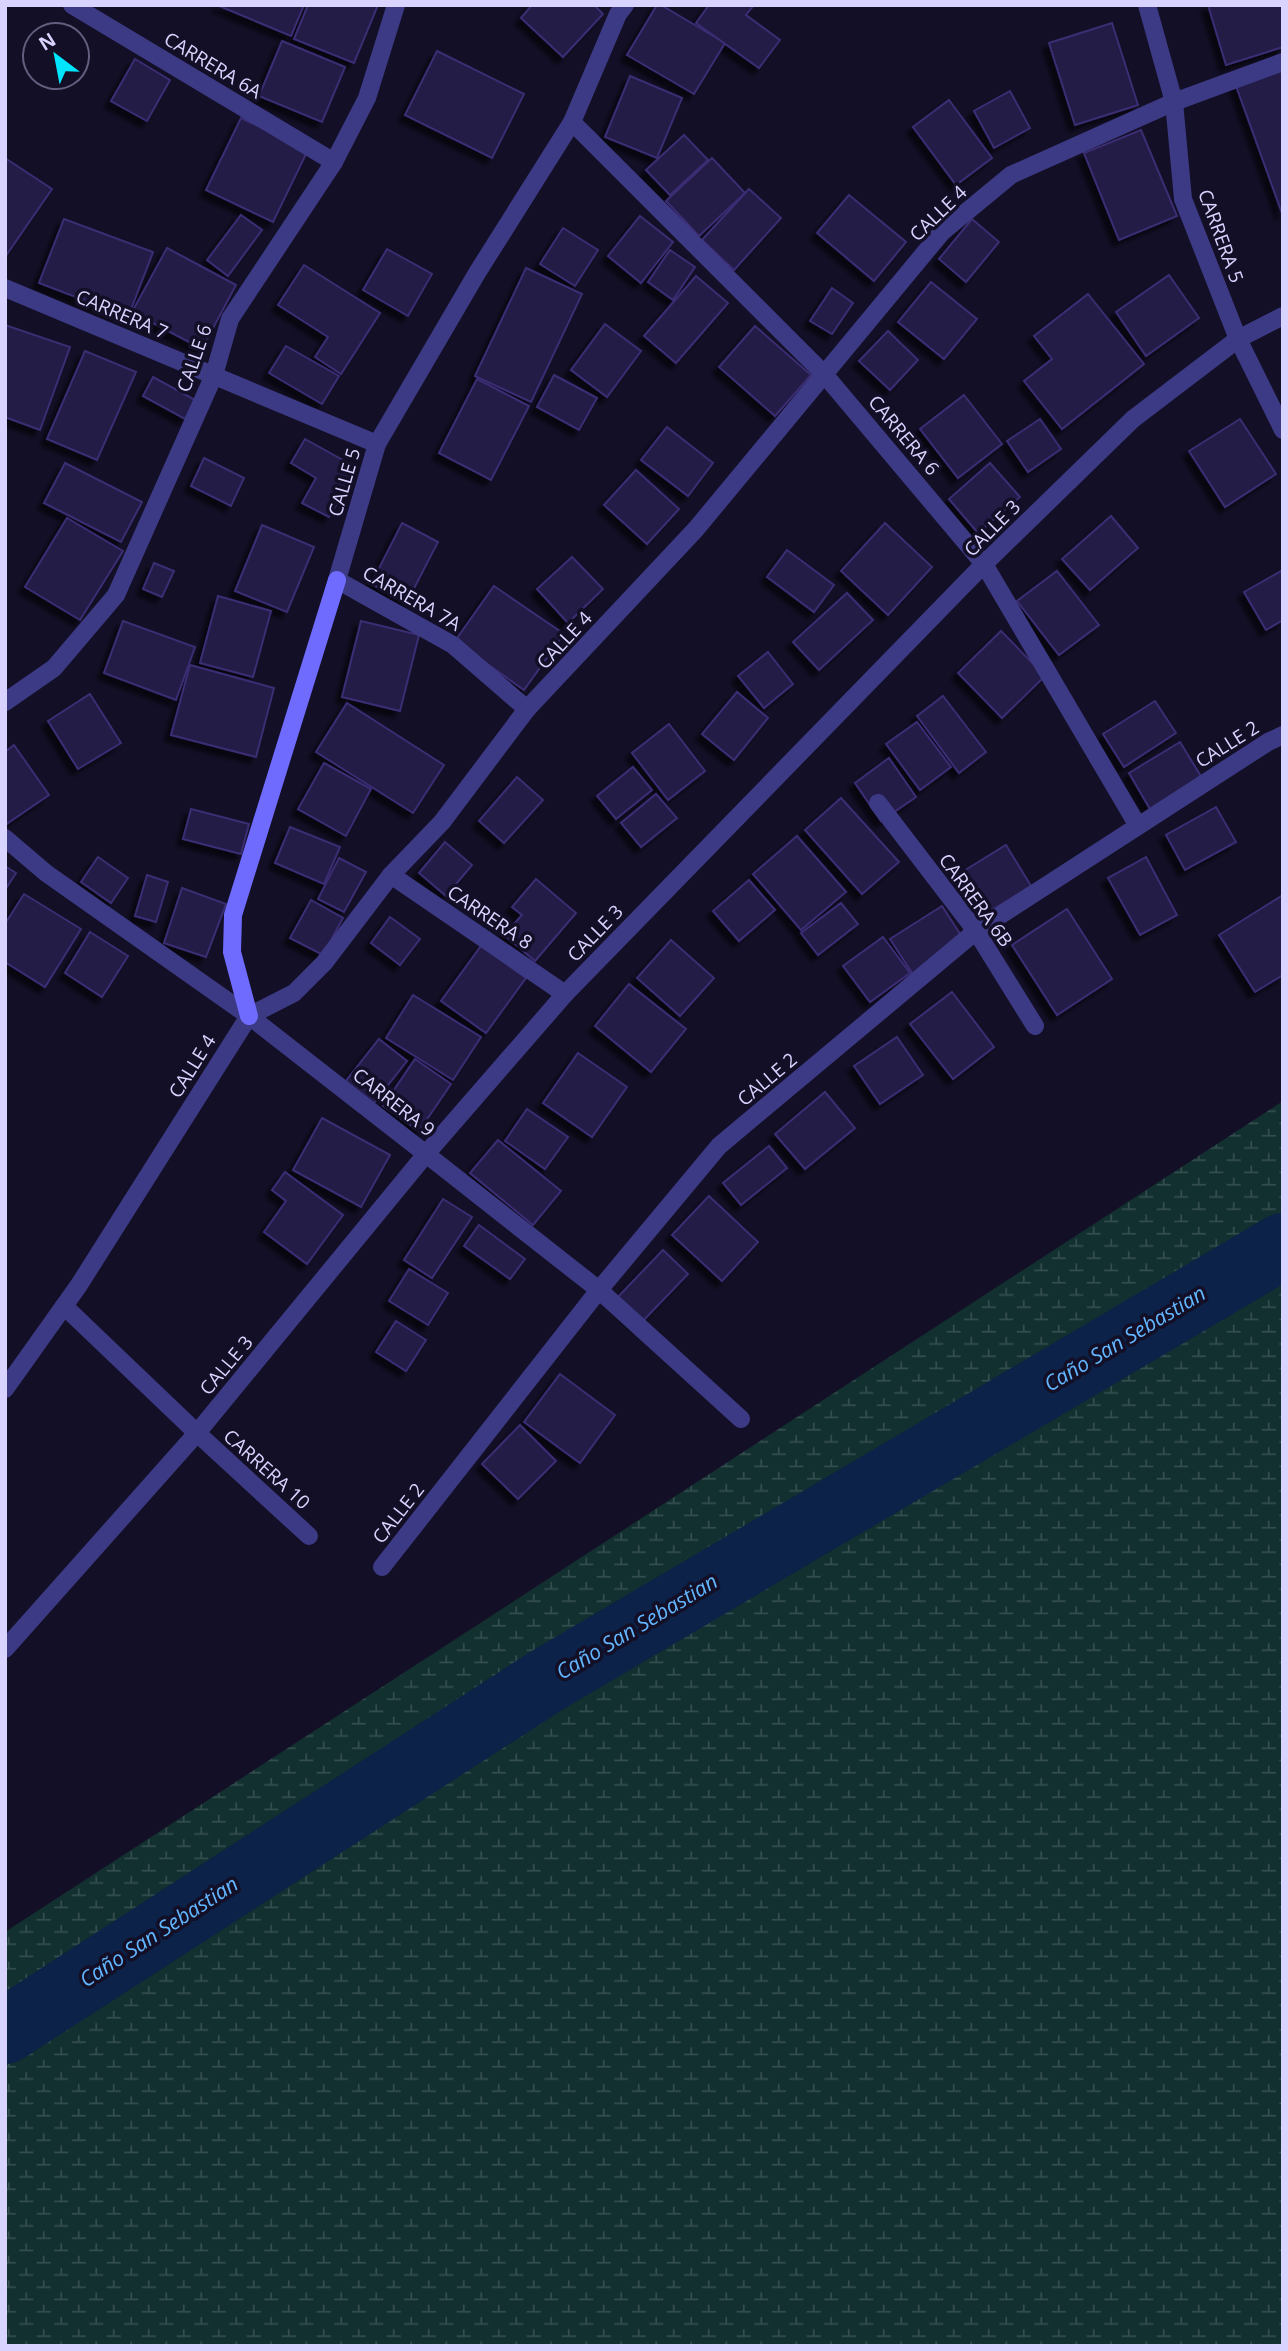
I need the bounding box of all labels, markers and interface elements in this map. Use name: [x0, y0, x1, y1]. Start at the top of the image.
north arrow: [21, 21, 91, 91]
text: N: [34, 26, 60, 57]
street label: CARRERA 6A: [159, 26, 267, 104]
street label: CALLE 4: [904, 179, 972, 247]
street label: CARRERA 5: [1192, 186, 1250, 286]
street label: CARRERA 7: [72, 283, 172, 345]
street label: CALLE 6: [170, 321, 218, 395]
street label: CARRERA 6: [863, 389, 945, 481]
street label: CALLE 5: [322, 445, 366, 519]
street label: CALLE 3: [958, 494, 1026, 562]
street label: CARRERA 7A: [358, 559, 466, 637]
street label: CALLE 4: [531, 605, 598, 675]
street label: CALLE 2: [1190, 714, 1264, 774]
street label: CARRERA 6B: [933, 848, 1019, 952]
street label: CARRERA 8: [442, 879, 538, 955]
street label: CALLE 3: [561, 899, 629, 967]
street label: CALLE 4: [162, 1029, 222, 1103]
street label: CALLE 2: [732, 1046, 802, 1112]
street label: CARRERA 9: [348, 1062, 440, 1142]
water label: Caño San Sebastian: [1038, 1279, 1211, 1398]
street label: CALLE 3: [193, 1330, 259, 1400]
street label: CARRERA 10: [218, 1423, 316, 1515]
street label: CALLE 2: [366, 1477, 430, 1549]
water label: Caño San Sebastian: [550, 1567, 723, 1686]
water label: Caño San Sebastian: [74, 1869, 243, 1993]

